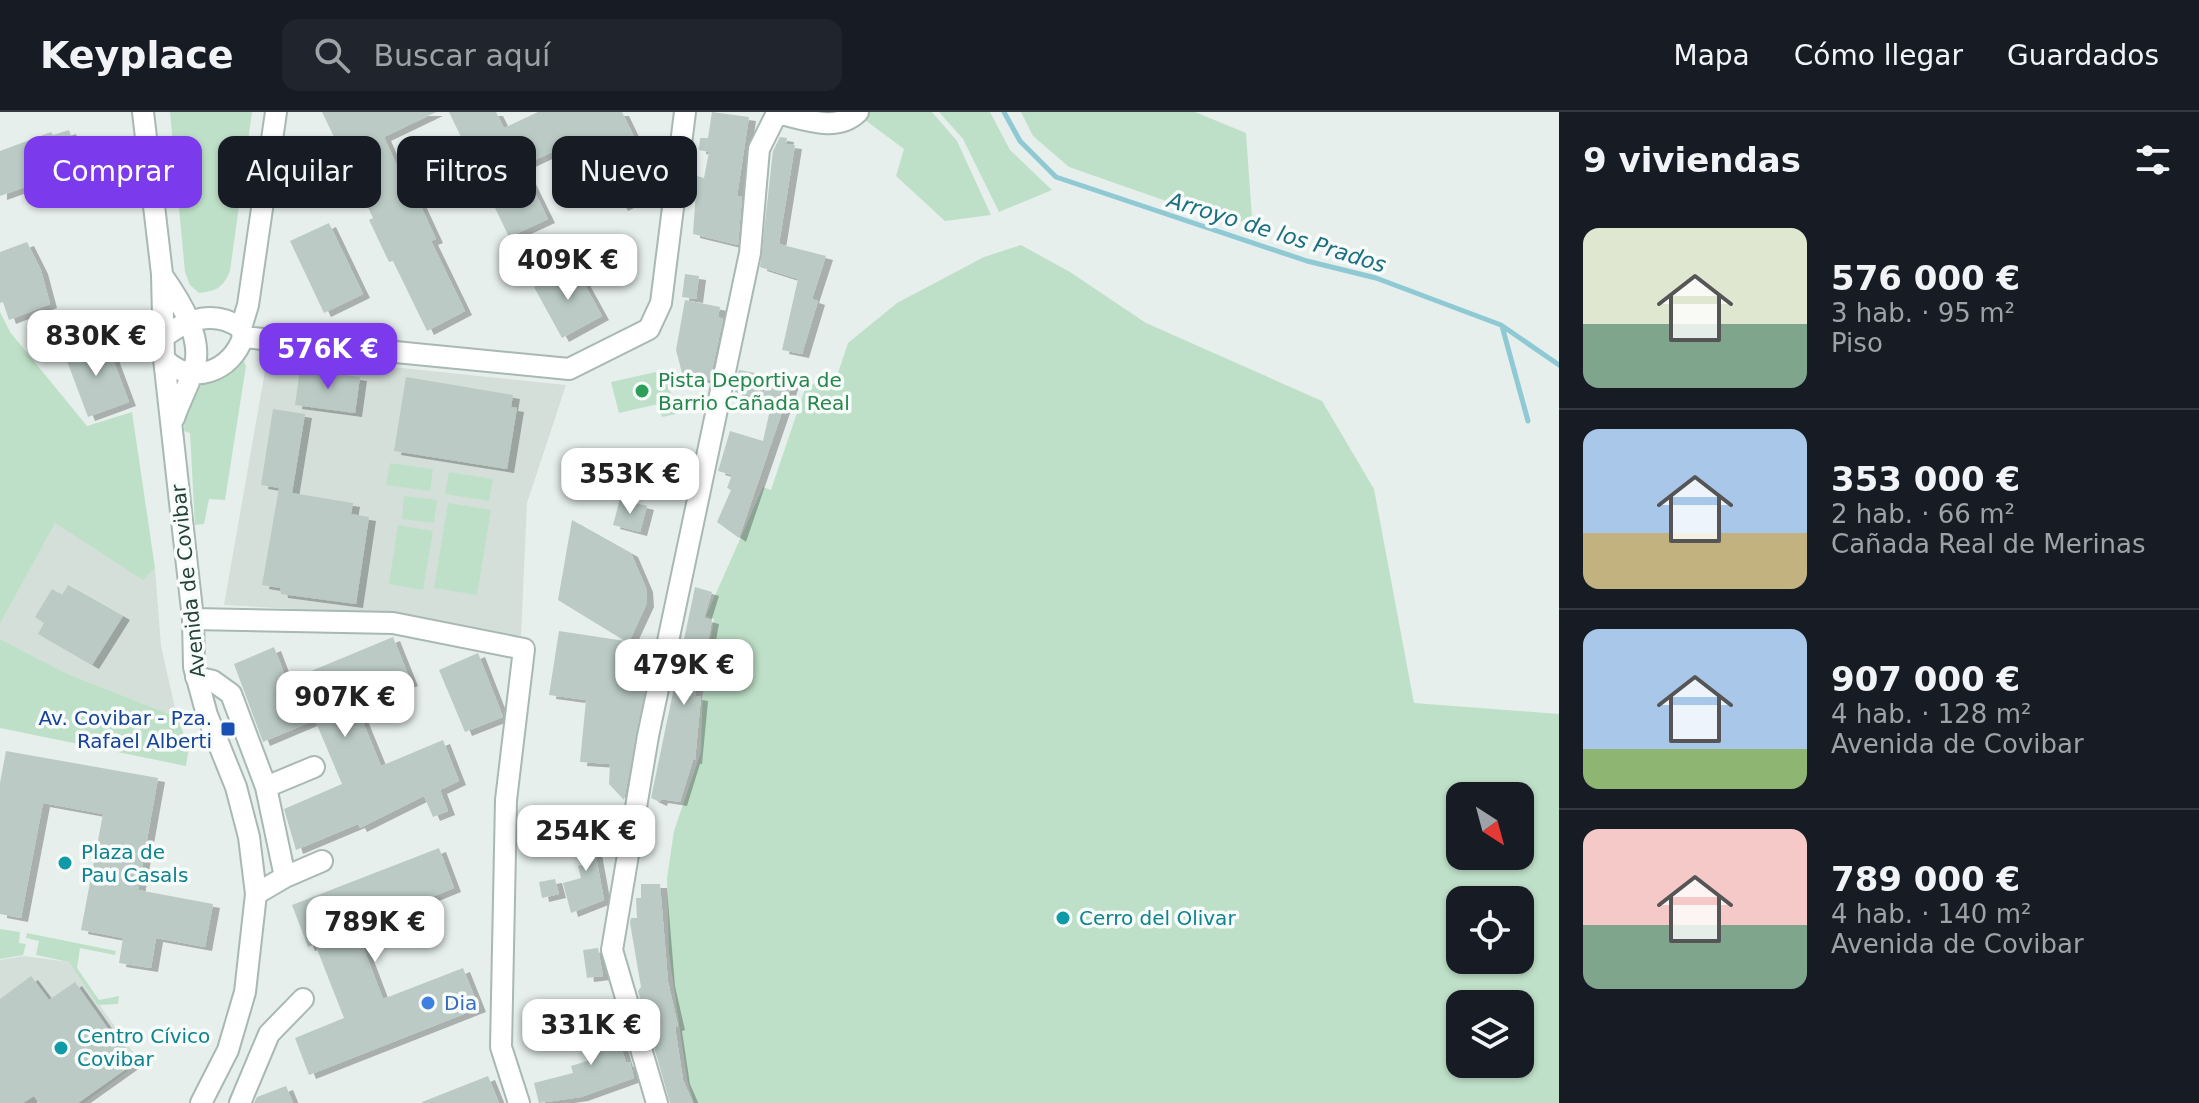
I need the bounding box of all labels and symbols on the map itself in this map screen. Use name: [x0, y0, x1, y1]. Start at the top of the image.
water label: Arroyo de los Prados: [1163, 187, 1389, 278]
pin: 409K €: [503, 234, 633, 302]
pin: 830K €: [31, 310, 161, 378]
pin: 576K €: [263, 323, 393, 391]
place label: Pista Deportiva de Barrio Cañada Real: [658, 368, 850, 415]
marker: Pista Deportiva de Barrio Cañada Real: [633, 382, 651, 400]
pin: 353K €: [565, 448, 695, 516]
street label: Avenida de Covibar: [166, 482, 210, 679]
pin: 479K €: [619, 639, 749, 707]
pin: 907K €: [280, 671, 410, 739]
place label: Av. Covibar - Pza. Rafael Alberti: [39, 706, 212, 753]
marker: Av. Covibar - Pza. Rafael Alberti: [219, 720, 237, 738]
north arrow: [1446, 782, 1534, 870]
pin: 254K €: [521, 805, 651, 873]
place label: Plaza de Pau Casals: [81, 840, 188, 887]
marker: Plaza de Pau Casals: [56, 854, 74, 872]
pin: 789K €: [310, 896, 440, 964]
place label: Cerro del Olivar: [1079, 906, 1236, 930]
marker: Cerro del Olivar: [1054, 909, 1072, 927]
place label: Dia: [444, 991, 477, 1015]
marker: Dia: [419, 994, 437, 1012]
pin: 331K €: [526, 999, 656, 1067]
place label: Centro Cívico Covibar: [77, 1024, 210, 1071]
marker: Centro Cívico Covibar: [52, 1039, 70, 1057]

